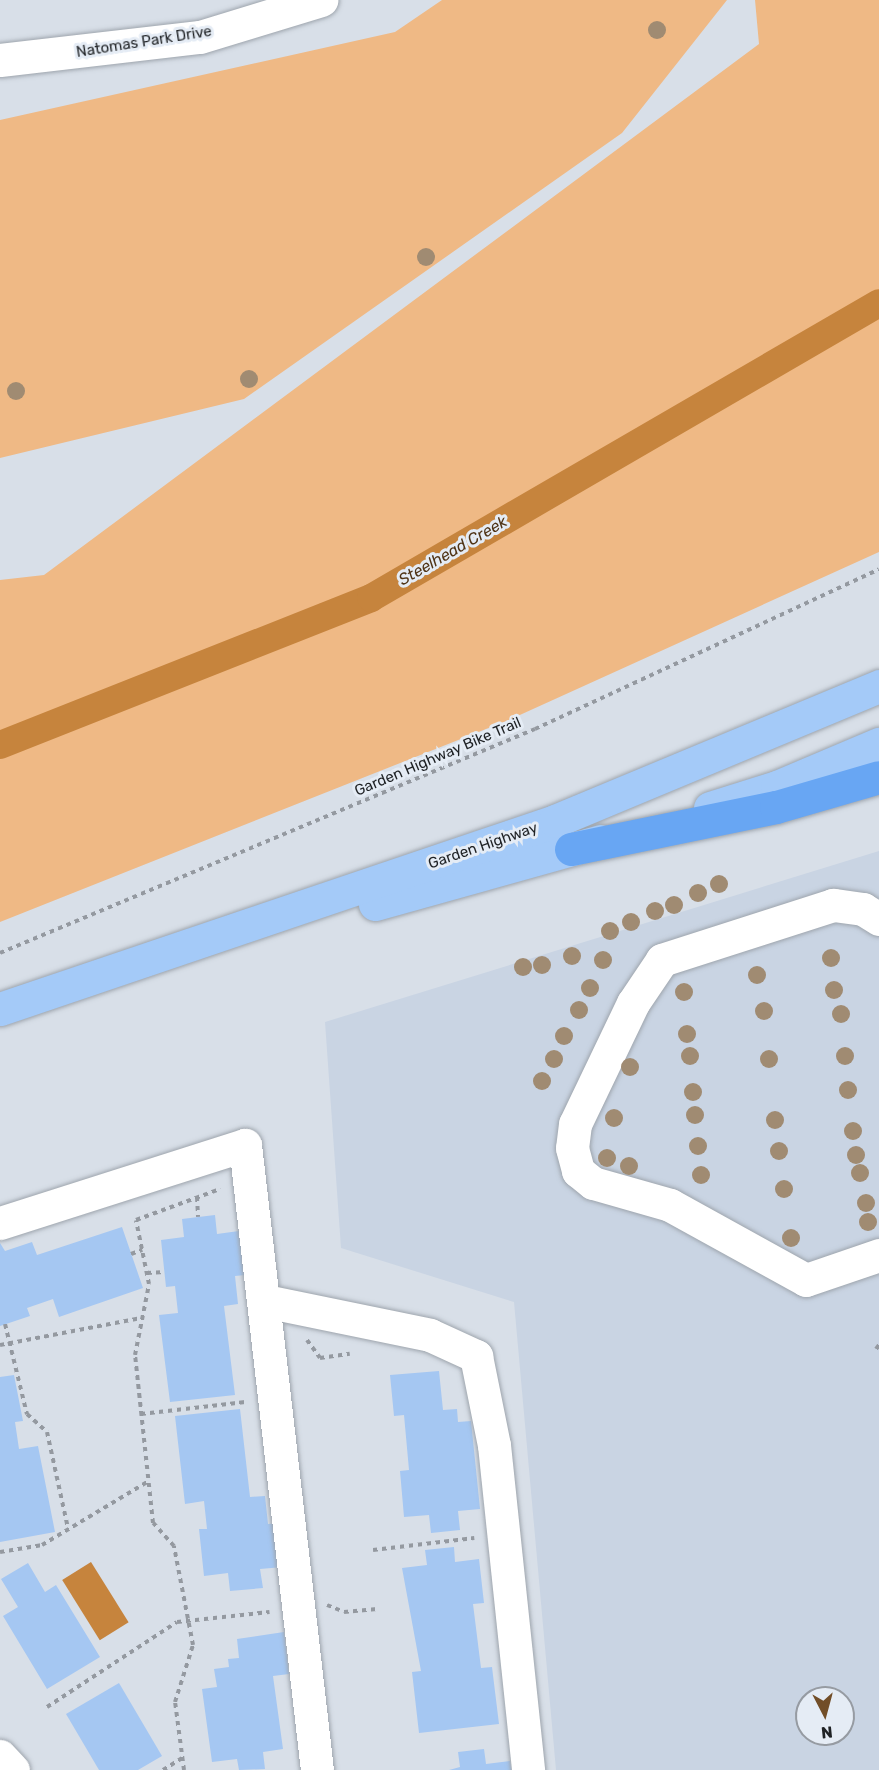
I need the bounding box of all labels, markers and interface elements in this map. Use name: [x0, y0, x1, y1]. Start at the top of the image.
street label: Natomas Park Drive: [75, 22, 213, 62]
water label: Steelhead Creek: [395, 512, 511, 590]
street label: Garden Highway Bike Trail: [352, 714, 524, 800]
street label: Garden Highway: [426, 819, 540, 873]
north arrow: [795, 1686, 855, 1746]
text: N: [820, 1722, 833, 1742]

